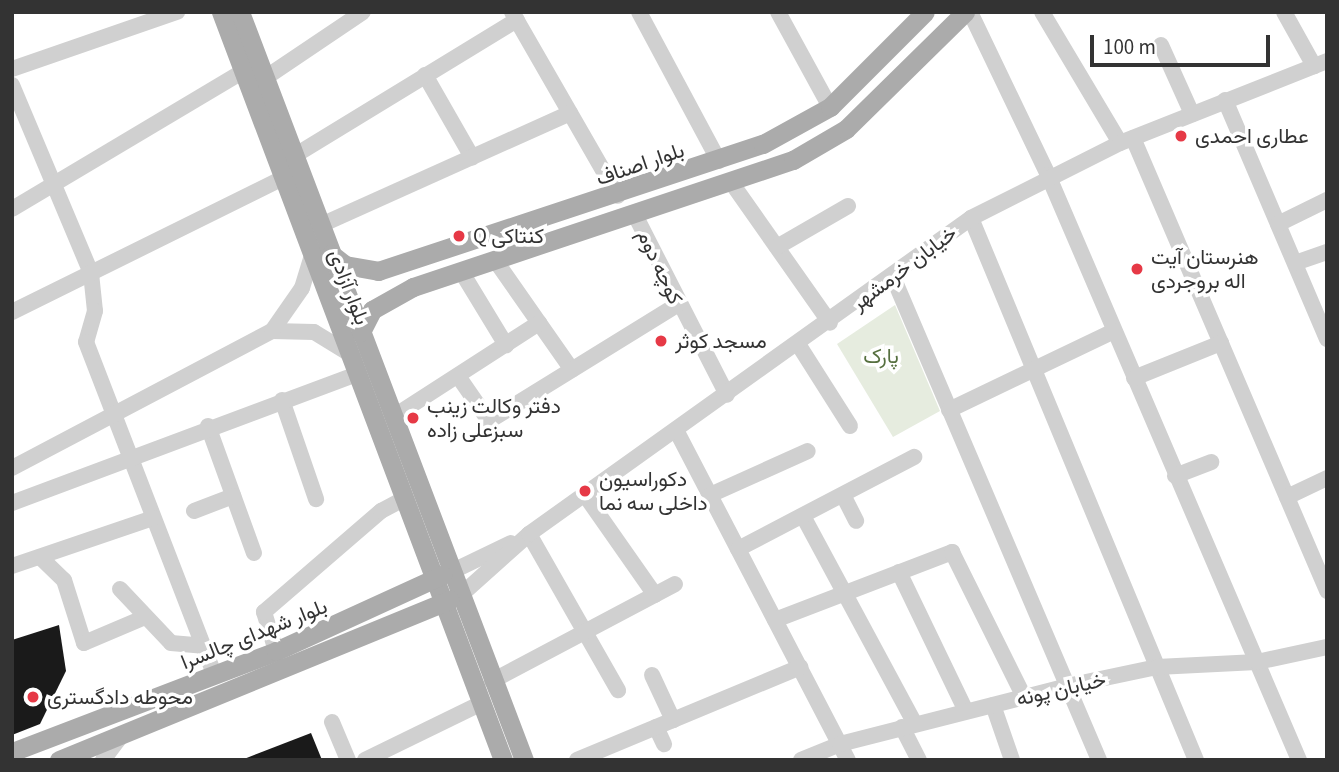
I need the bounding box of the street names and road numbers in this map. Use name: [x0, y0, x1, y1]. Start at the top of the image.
street label: بلوار اصناف: [593, 137, 687, 191]
street label: خیابان خرمشهر: [846, 220, 962, 316]
street label: کوچه دوم: [632, 226, 688, 308]
street label: بلوار آزادی: [323, 246, 375, 328]
street label: بلوار شهدای چالسرا: [177, 593, 331, 675]
street label: خیابان پونه: [1014, 666, 1108, 712]

